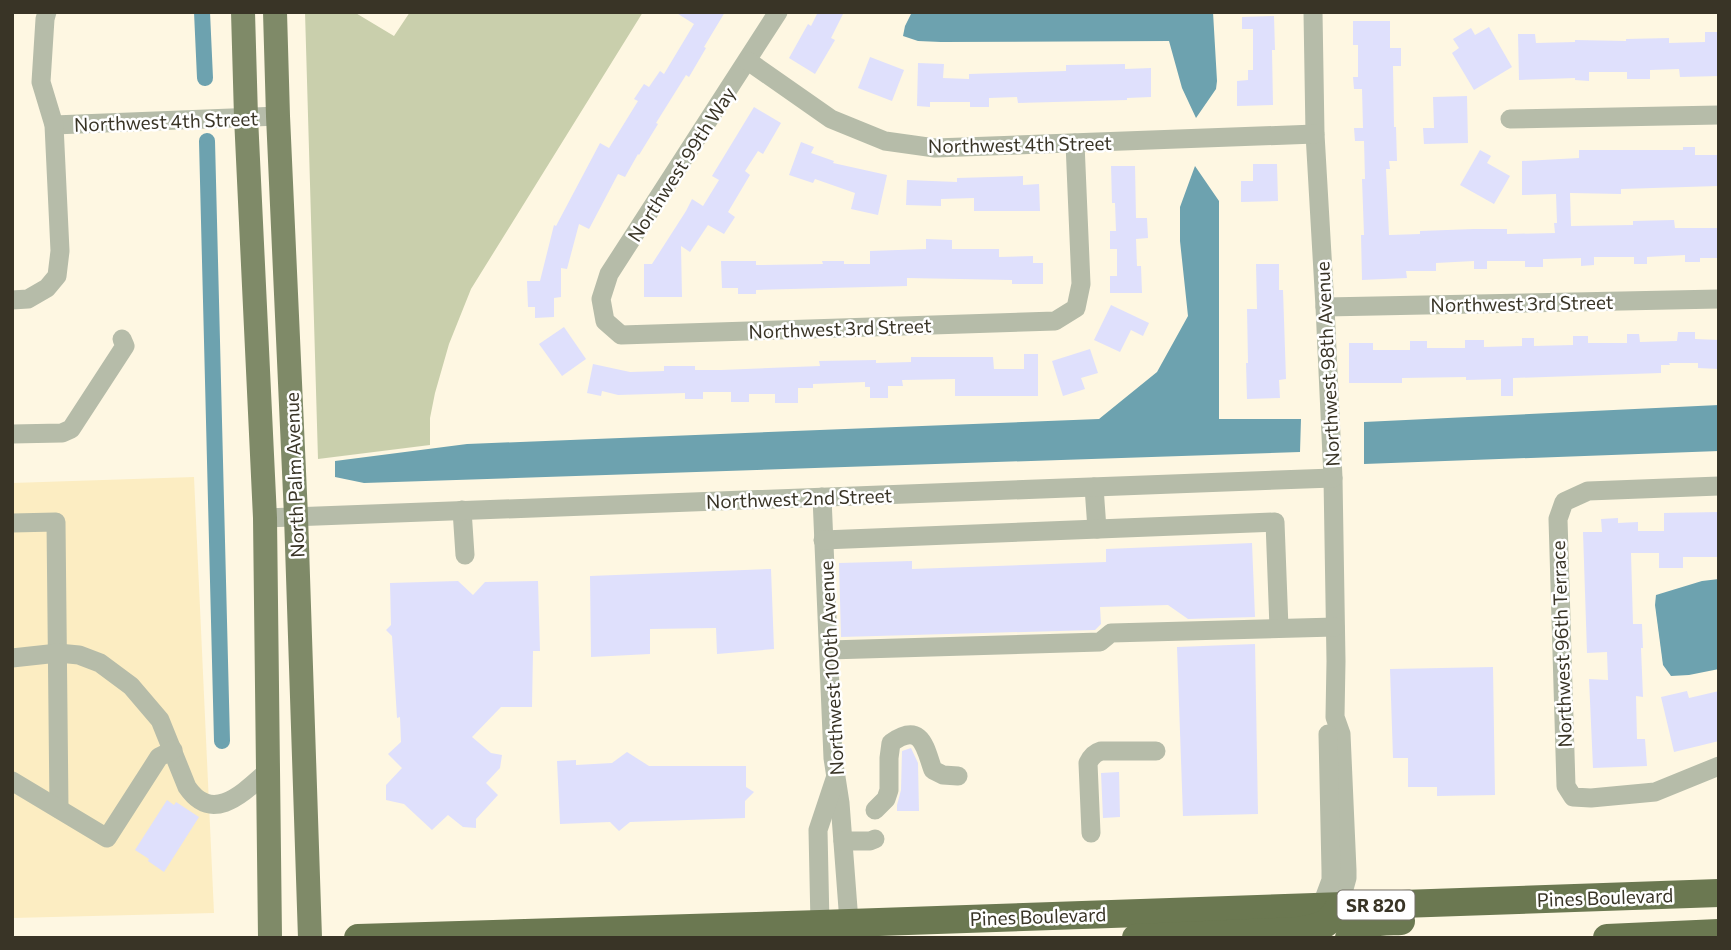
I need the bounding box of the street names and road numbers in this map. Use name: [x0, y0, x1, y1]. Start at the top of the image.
street label: Northwest 99th Way: [622, 82, 740, 246]
street label: Northwest 4th Street: [74, 106, 259, 136]
street label: Northwest 4th Street: [928, 131, 1112, 157]
street label: Northwest 98th Avenue: [1310, 261, 1344, 467]
street label: Northwest 3rd Street: [1430, 290, 1614, 316]
street label: Northwest 3rd Street: [748, 313, 932, 343]
street label: North Palm Avenue: [280, 392, 308, 558]
street label: Northwest 2nd Street: [705, 483, 893, 513]
street label: Northwest 96th Terrace: [1546, 540, 1576, 748]
street label: Northwest 100th Avenue: [814, 560, 848, 776]
street label: Pines Boulevard: [1536, 883, 1674, 911]
road number: SR 820: [1338, 890, 1414, 920]
street label: Pines Boulevard: [969, 902, 1107, 930]

